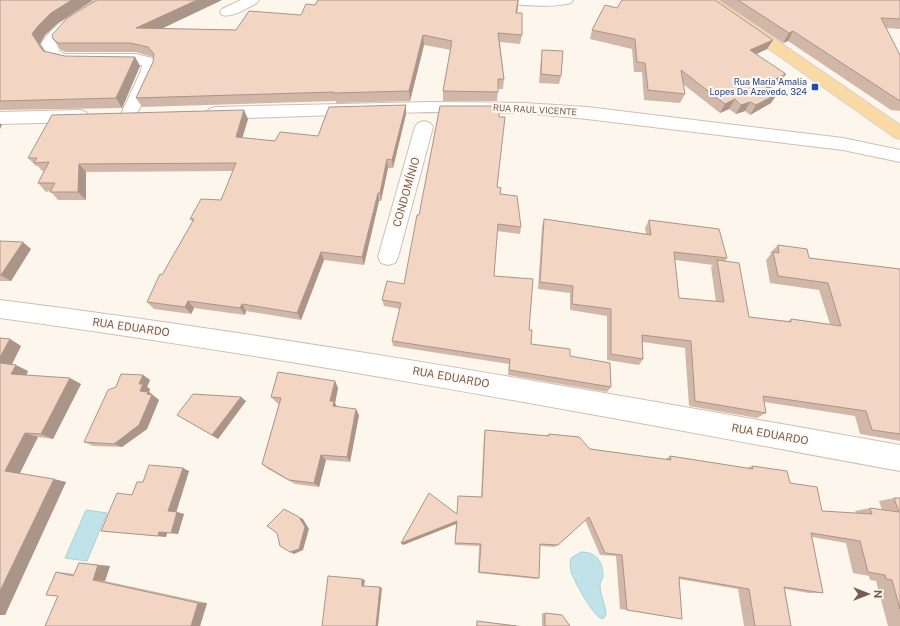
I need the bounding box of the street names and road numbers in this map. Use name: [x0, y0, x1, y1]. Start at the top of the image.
street label: RUA RAUL VICENTE: [493, 102, 578, 117]
street label: CONDOMÍNIO: [389, 155, 422, 228]
street label: RUA EDUARDO: [92, 316, 170, 338]
street label: RUA EDUARDO: [412, 364, 490, 390]
street label: RUA EDUARDO: [731, 421, 809, 447]

